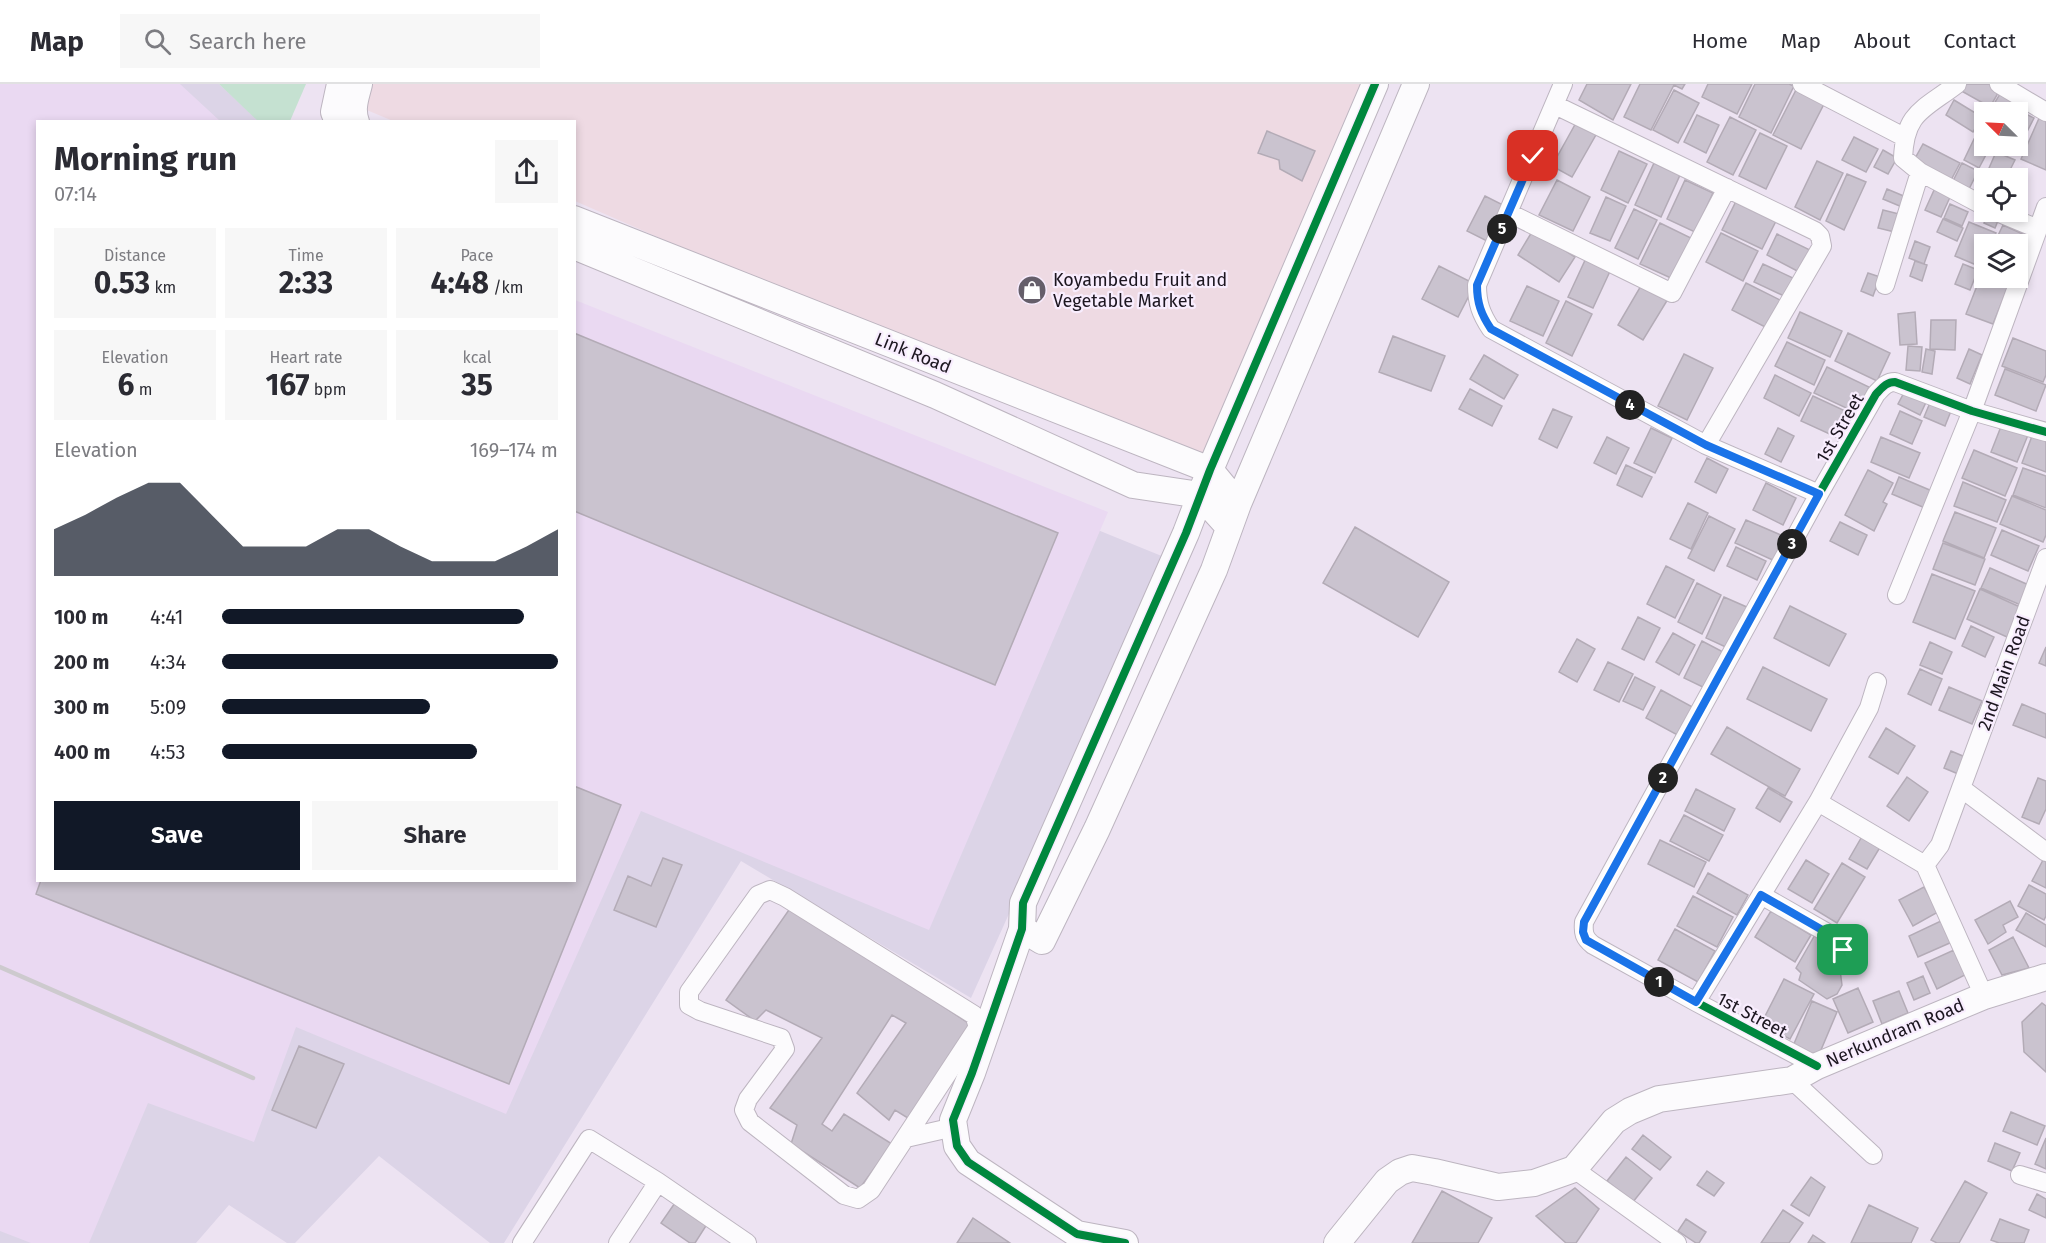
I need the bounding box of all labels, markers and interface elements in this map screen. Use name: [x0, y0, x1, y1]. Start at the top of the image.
search box: [120, 14, 540, 68]
text: Map: [30, 25, 84, 58]
icon: search: [141, 25, 174, 58]
text: Search here: [189, 28, 307, 55]
text: Home: [1692, 28, 1748, 54]
text: Map: [1781, 28, 1821, 54]
text: About: [1854, 28, 1911, 54]
text: Contact: [1944, 28, 2016, 54]
north arrow: [1974, 102, 2028, 156]
map controls: [1974, 102, 2028, 288]
pin: [1507, 130, 1558, 181]
text: Morning run: [54, 139, 237, 179]
icon: check: [1516, 139, 1549, 172]
button: share: [495, 140, 558, 203]
button: locate: [1974, 168, 2028, 222]
text: 07:14: [54, 182, 97, 206]
pin: 5: [1487, 214, 1517, 244]
text: 5: [1498, 219, 1506, 238]
button: layers: [1974, 234, 2028, 288]
text: Distance: [104, 246, 166, 265]
text: Time: [288, 246, 324, 265]
text: Pace: [460, 246, 494, 265]
text: 0.53: [94, 265, 150, 301]
text: 2:33: [279, 265, 333, 301]
text: 4:48: [431, 265, 489, 301]
place label: Koyambedu Fruit and Vegetable Market: [1053, 269, 1227, 312]
shop icon: Koyambedu Fruit and Vegetable Market: [1016, 274, 1048, 306]
text: km: [150, 278, 176, 297]
text: /km: [489, 278, 523, 297]
street label: Link Road: [872, 328, 954, 378]
text: Elevation: [101, 348, 169, 367]
text: Heart rate: [270, 348, 342, 367]
text: kcal: [463, 348, 491, 367]
text: 6: [118, 367, 134, 403]
text: 167: [265, 367, 310, 403]
text: 35: [461, 367, 493, 403]
text: m: [134, 380, 152, 399]
text: bpm: [310, 380, 347, 399]
street label: 1st Street: [1811, 389, 1869, 467]
pin: 4: [1615, 390, 1645, 420]
text: 4: [1625, 395, 1635, 414]
text: Elevation: [54, 438, 138, 462]
text: 169–174 m: [470, 438, 558, 462]
pin: 3: [1777, 529, 1807, 559]
text: 3: [1788, 534, 1796, 553]
text: 100 m: [54, 605, 108, 629]
text: 4:41: [150, 605, 183, 629]
street label: 2nd Main Road: [1973, 613, 2035, 733]
text: 200 m: [54, 650, 109, 674]
text: 4:34: [150, 650, 186, 674]
text: 300 m: [54, 695, 109, 719]
text: 5:09: [150, 695, 186, 719]
text: 400 m: [54, 740, 110, 764]
text: 4:53: [150, 740, 185, 764]
pin: 2: [1648, 763, 1678, 793]
text: 2: [1659, 768, 1667, 787]
button: Save: [54, 801, 300, 870]
button: Share: [312, 801, 558, 870]
pin: [1817, 924, 1868, 975]
icon: arrive: [1826, 933, 1859, 966]
pin: 1: [1644, 967, 1674, 997]
text: 1: [1655, 972, 1663, 991]
street label: 1st Street: [1713, 987, 1791, 1043]
street label: Nerkundram Road: [1823, 994, 1967, 1072]

